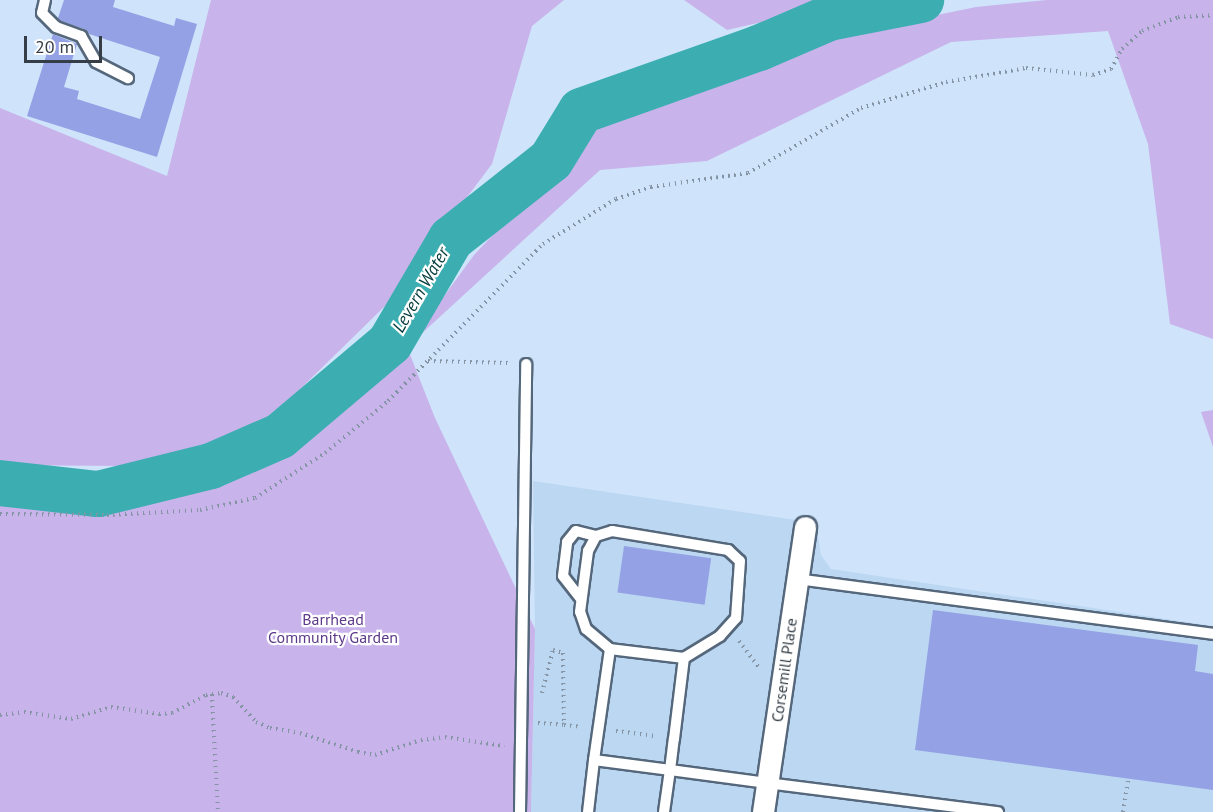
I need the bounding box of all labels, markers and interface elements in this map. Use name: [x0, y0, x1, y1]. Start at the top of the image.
scale bar: [27, 24, 105, 62]
text: 20 m: [35, 35, 74, 58]
water label: Levern Water: [388, 243, 454, 337]
park label: Barrhead Community Garden: [268, 609, 398, 647]
street label: Corsemill Place: [767, 617, 801, 723]

